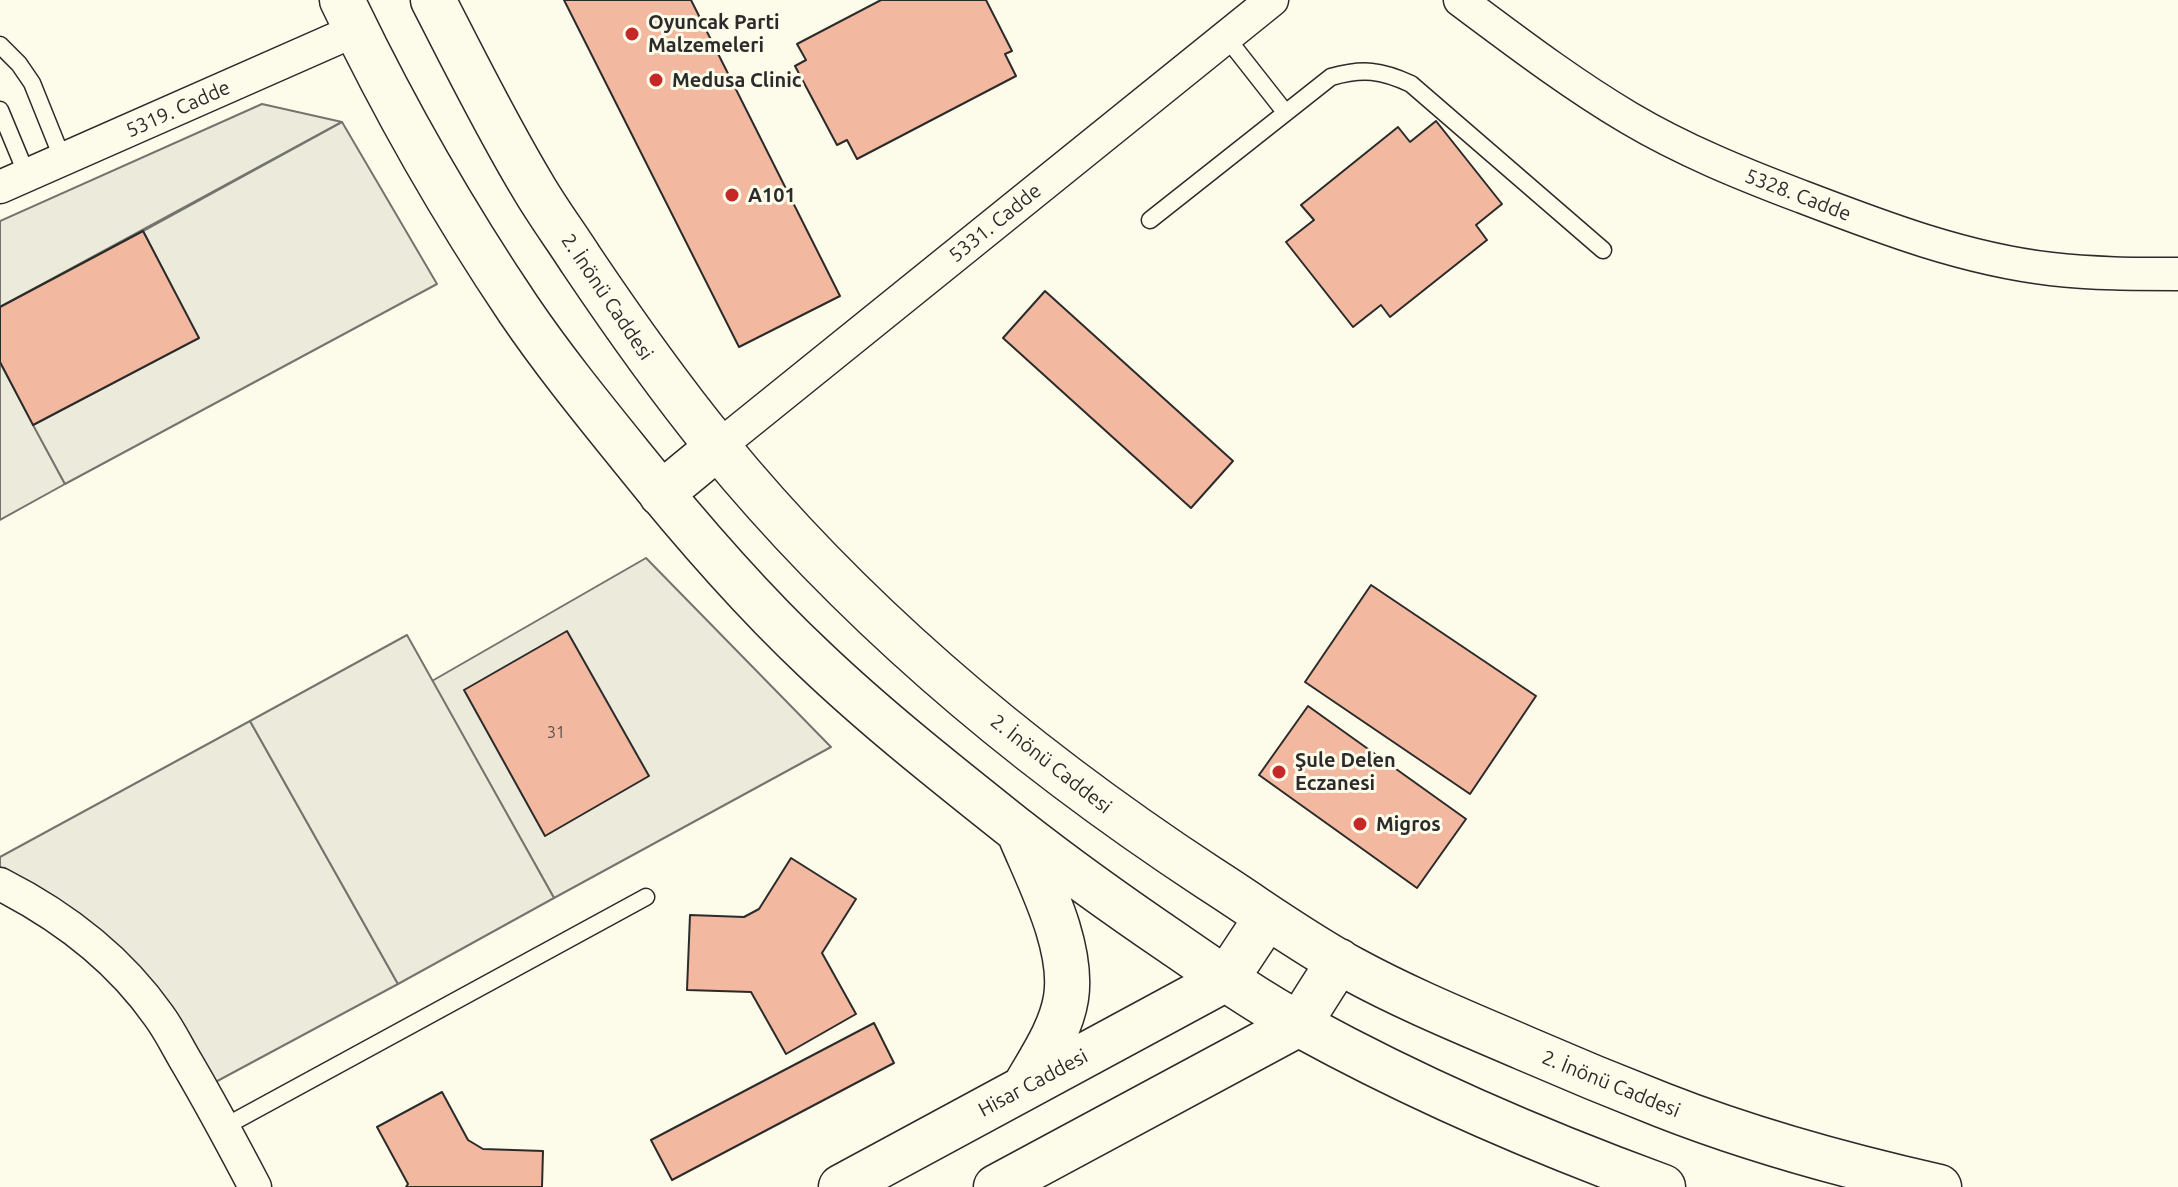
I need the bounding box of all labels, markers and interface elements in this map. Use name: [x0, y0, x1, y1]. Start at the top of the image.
place label: Oyuncak Parti Malzemeleri: [648, 10, 780, 57]
marker: Oyuncak Parti Malzemeleri: [623, 25, 641, 43]
place label: Medusa Clinic: [672, 68, 802, 92]
marker: Medusa Clinic: [647, 71, 665, 89]
street label: 5319. Cadde: [122, 75, 234, 143]
street label: 5328. Cadde: [1742, 164, 1854, 226]
street label: 5331. Cadde: [944, 179, 1046, 267]
place label: A101: [748, 183, 796, 207]
marker: A101: [723, 186, 741, 204]
street label: 2. İnönü Caddesi: [556, 229, 658, 365]
street label: 2. İnönü Caddesi: [986, 709, 1116, 819]
house number: 31: [547, 723, 565, 743]
place label: Şule Delen Eczanesi: [1295, 748, 1396, 795]
marker: Şule Delen Eczanesi: [1270, 763, 1288, 781]
place label: Migros: [1376, 812, 1441, 836]
marker: Migros: [1351, 815, 1369, 833]
street label: Hisar Caddesi: [974, 1044, 1092, 1122]
street label: 2. İnönü Caddesi: [1538, 1045, 1684, 1123]

